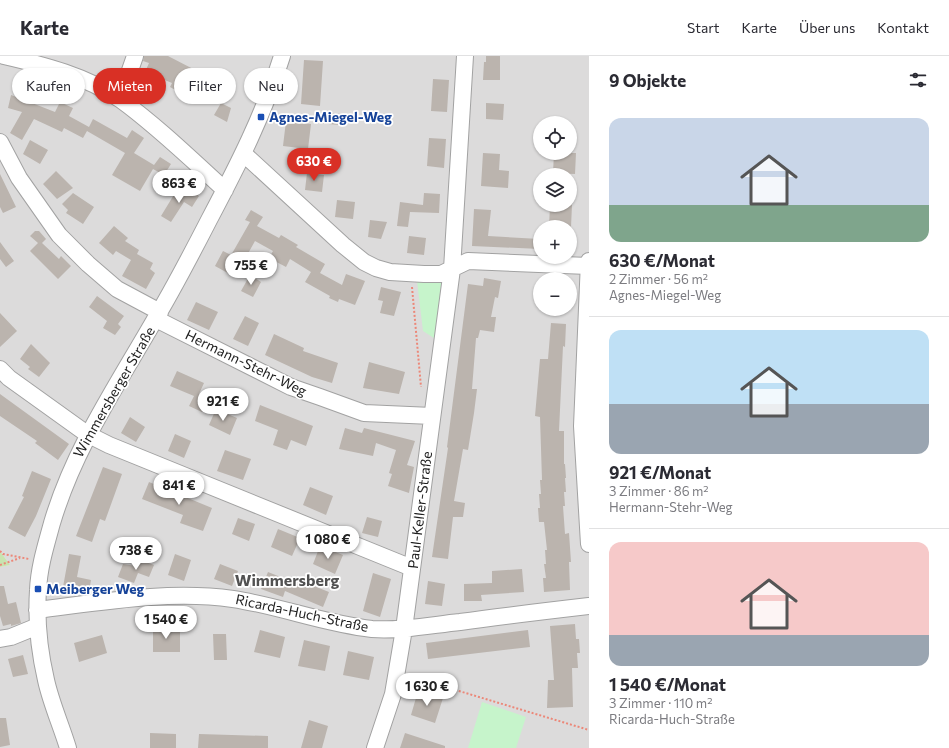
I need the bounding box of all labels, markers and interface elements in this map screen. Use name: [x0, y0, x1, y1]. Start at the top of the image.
text: Karte: [20, 16, 69, 39]
text: Start: [687, 19, 720, 36]
text: Karte: [742, 19, 777, 36]
text: Über uns: [799, 19, 855, 36]
text: Kontakt: [877, 19, 929, 36]
chip: Kaufen: [12, 68, 85, 104]
chip: Mieten: [93, 68, 166, 104]
chip: Filter: [174, 68, 236, 104]
chip: Neu: [244, 68, 298, 104]
icon: filters: [907, 69, 929, 91]
text: 9 Objekte: [609, 70, 686, 91]
place label: Agnes-Miegel-Weg: [269, 108, 392, 125]
marker: Agnes-Miegel-Weg: [256, 112, 266, 122]
map controls: [533, 116, 577, 316]
button: locate: [533, 116, 577, 160]
icon: home: [733, 144, 805, 216]
pin: 630 €: [286, 148, 342, 182]
text: 630 €: [296, 153, 332, 169]
button: layers: [533, 168, 577, 212]
pin: 863 €: [151, 170, 207, 204]
text: 863 €: [161, 175, 197, 191]
button: +: [533, 220, 577, 264]
text: 630 €/Monat: [609, 250, 715, 271]
pin: 755 €: [223, 252, 279, 286]
text: 755 €: [234, 257, 268, 273]
text: 2 Zimmer · 56 m²: [609, 271, 708, 287]
button: −: [533, 272, 577, 316]
text: Agnes-Miegel-Weg: [609, 287, 721, 303]
street label: Wimmersberger Straße: [69, 323, 158, 460]
street label: Hermann-Stehr-Weg: [183, 326, 310, 400]
icon: home: [733, 356, 805, 428]
pin: 921 €: [195, 388, 251, 422]
text: 921 €: [207, 393, 239, 409]
street label: Paul-Keller-Straße: [404, 450, 435, 570]
text: 921 €/Monat: [609, 462, 711, 483]
pin: 841 €: [151, 472, 207, 506]
text: 841 €: [162, 477, 196, 493]
text: 3 Zimmer · 86 m²: [609, 483, 709, 499]
text: Hermann-Stehr-Weg: [609, 499, 733, 515]
pin: 1 080 €: [291, 526, 365, 560]
text: 1 080 €: [305, 531, 351, 547]
pin: 738 €: [108, 537, 164, 571]
text: 738 €: [119, 542, 153, 558]
icon: home: [733, 568, 805, 640]
district label: Wimmersberg: [235, 570, 340, 589]
place label: Meiberger Weg: [46, 580, 145, 597]
marker: Meiberger Weg: [33, 584, 43, 594]
street label: Ricarda-Huch-Straße: [234, 590, 370, 635]
pin: 1 540 €: [129, 606, 203, 640]
text: 1 540 €: [144, 611, 188, 627]
pin: 1 630 €: [390, 673, 464, 707]
text: 1 540 €/Monat: [609, 674, 726, 695]
text: 1 630 €: [405, 678, 449, 694]
text: 3 Zimmer · 110 m²: [609, 695, 712, 711]
text: Ricarda-Huch-Straße: [609, 711, 735, 727]

